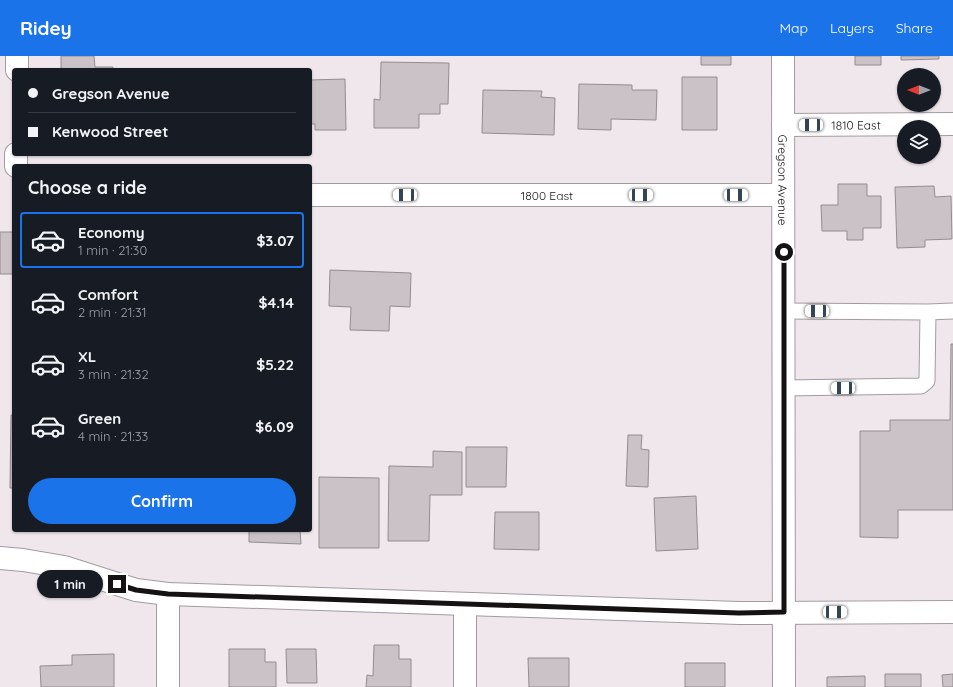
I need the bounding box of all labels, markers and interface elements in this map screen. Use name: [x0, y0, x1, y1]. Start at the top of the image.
text: Ridey: [20, 16, 72, 40]
text: Map: [779, 19, 808, 37]
text: Layers: [830, 19, 874, 37]
text: Share: [896, 19, 933, 37]
north arrow: [897, 68, 941, 112]
map controls: [897, 68, 941, 164]
text: Gregson Avenue: [52, 84, 170, 103]
street label: 1810 East: [831, 117, 881, 132]
car: [799, 119, 823, 131]
button: layers: [897, 120, 941, 164]
text: Kenwood Street: [52, 122, 168, 141]
street label: Gregson Avenue: [776, 134, 791, 226]
text: Choose a ride: [28, 176, 147, 199]
street label: 1800 East: [521, 188, 573, 203]
car: [393, 189, 417, 201]
car: [629, 189, 653, 201]
car: [724, 189, 748, 201]
icon: car: [30, 222, 66, 258]
text: Economy: [78, 223, 145, 242]
text: $3.07: [256, 231, 294, 250]
text: 1 min · 21:30: [78, 242, 147, 258]
route start: [775, 243, 793, 261]
icon: car: [30, 284, 66, 320]
text: Comfort: [78, 285, 139, 304]
text: $4.14: [259, 293, 294, 312]
text: 2 min · 21:31: [78, 304, 147, 320]
car: [805, 305, 829, 317]
icon: car: [30, 346, 66, 382]
text: XL: [78, 347, 96, 366]
text: $5.22: [256, 355, 294, 374]
text: 3 min · 21:32: [78, 366, 149, 382]
car: [831, 382, 855, 394]
icon: car: [30, 408, 66, 444]
text: Green: [78, 409, 121, 428]
text: $6.09: [255, 417, 294, 436]
text: 4 min · 21:33: [78, 428, 148, 444]
button: Confirm: [28, 478, 296, 524]
callout: 1 min: [37, 570, 103, 598]
route end: [108, 575, 126, 593]
text: 1 min: [54, 576, 86, 592]
car: [823, 606, 847, 618]

